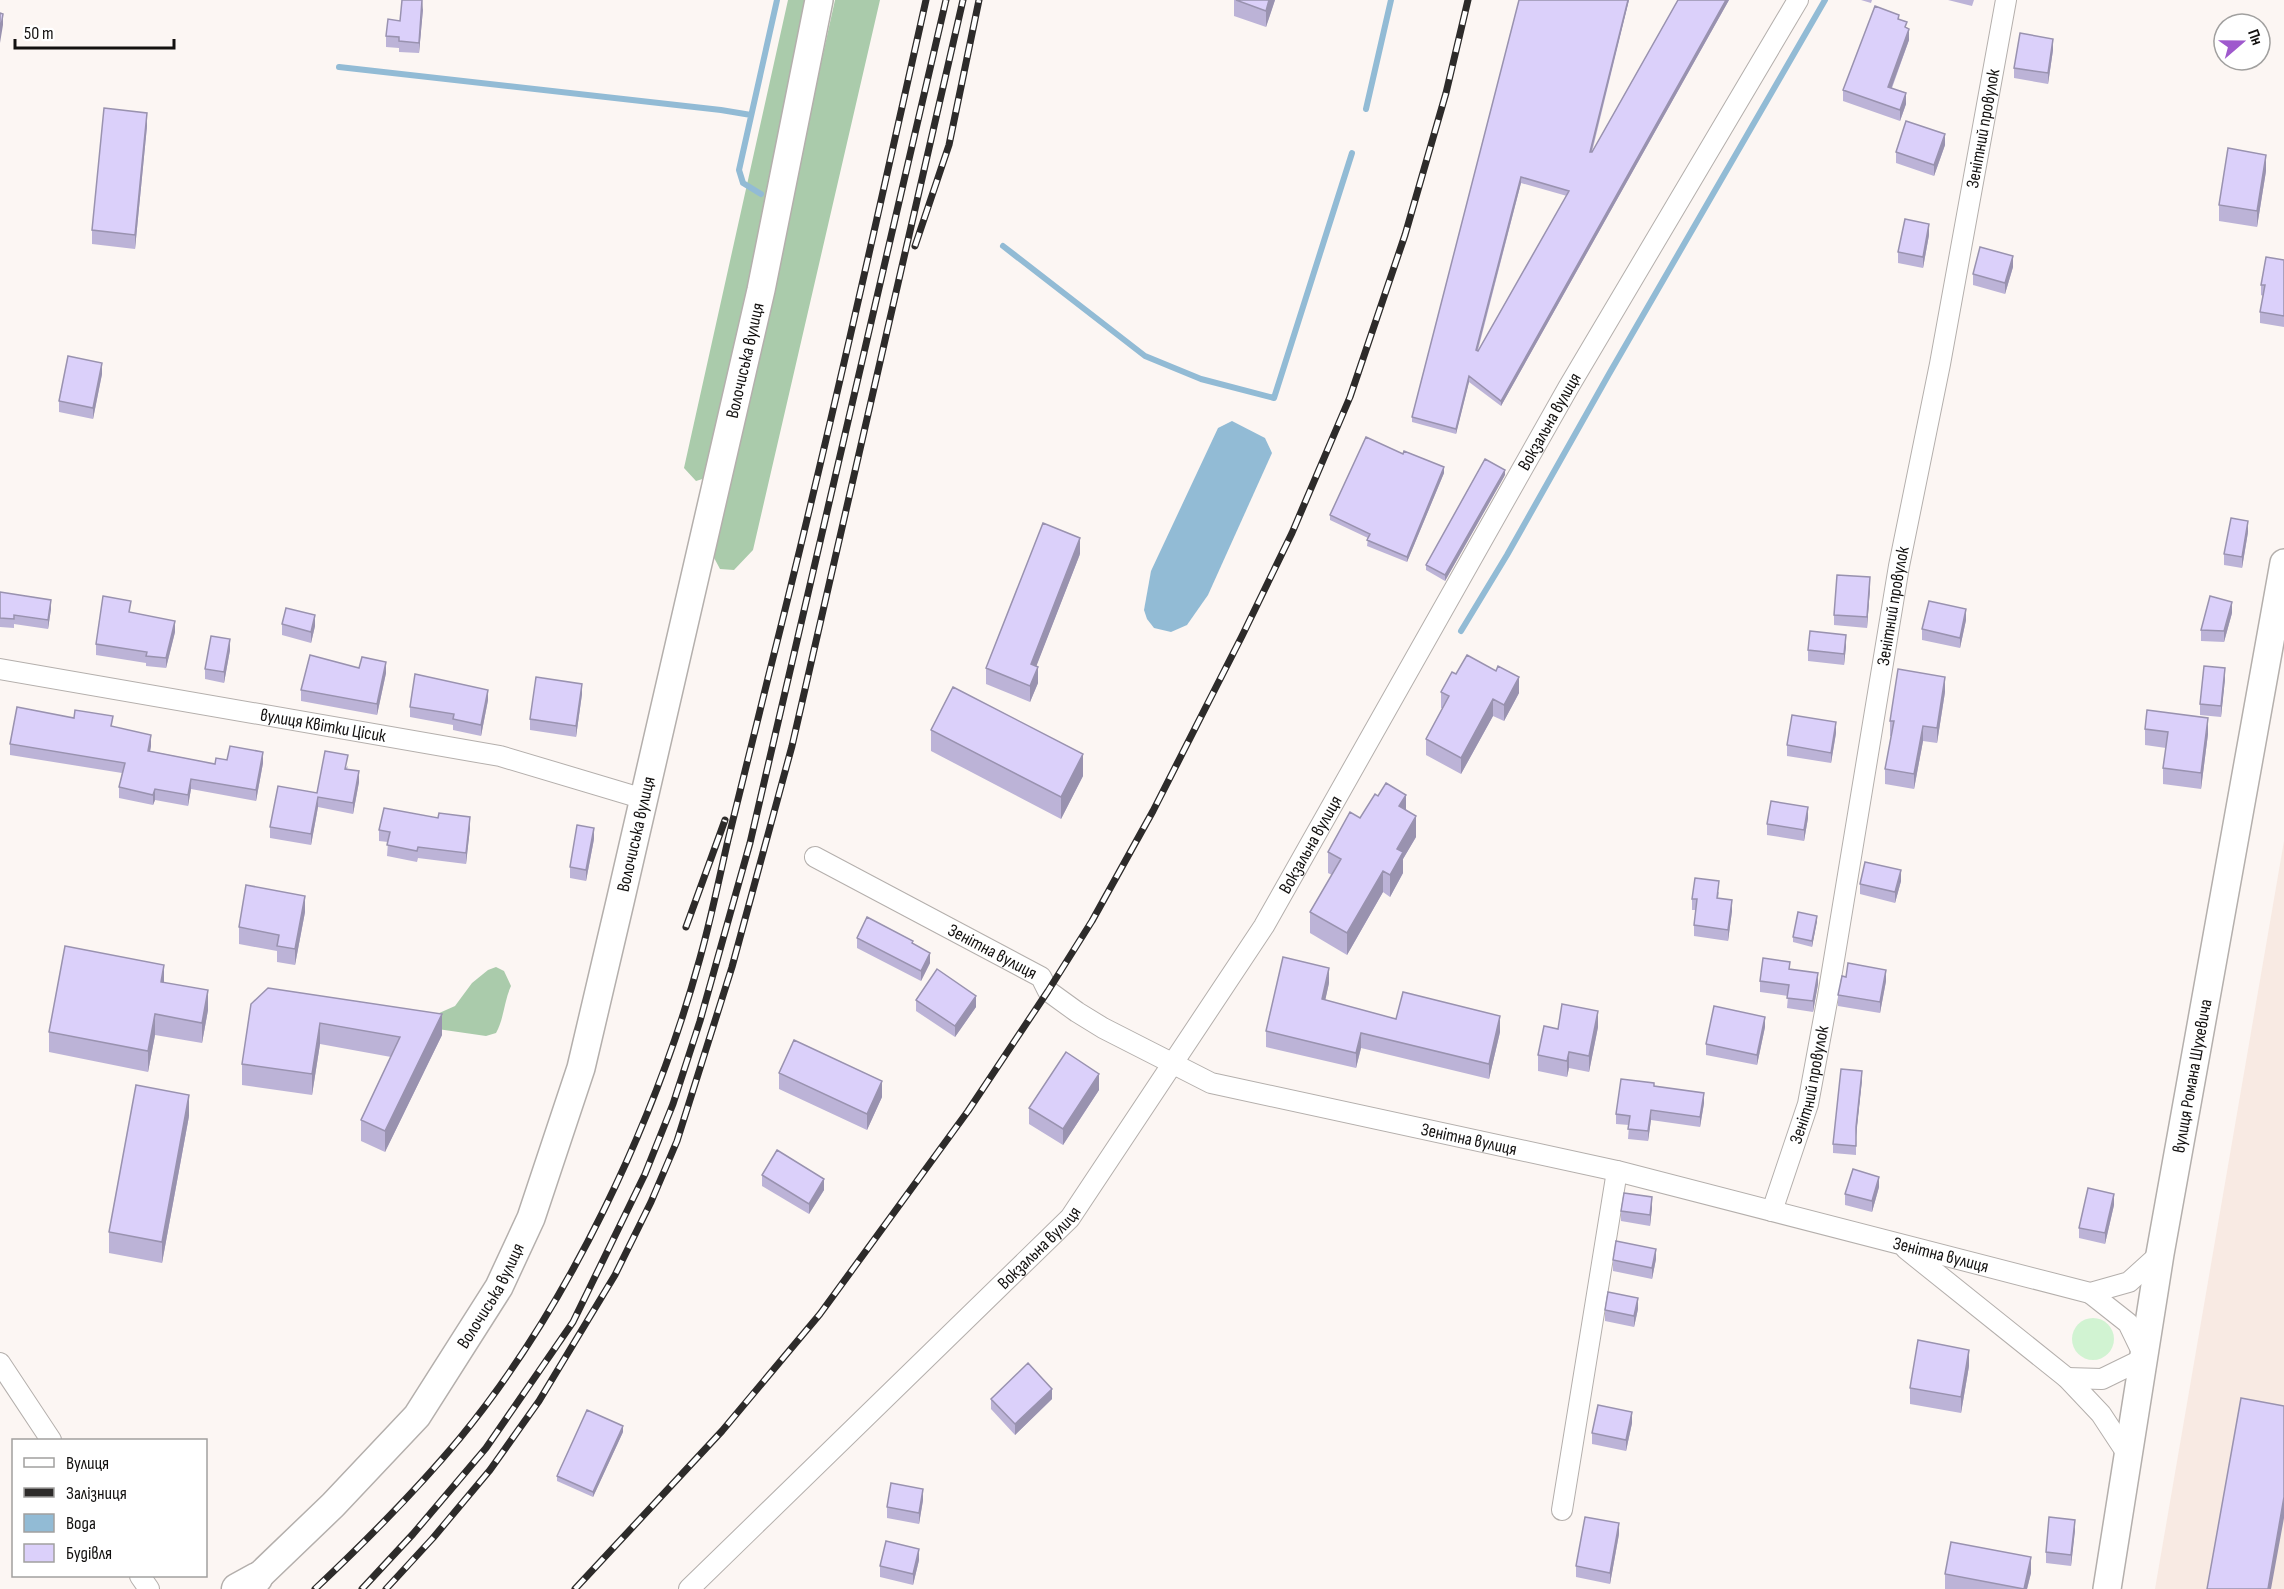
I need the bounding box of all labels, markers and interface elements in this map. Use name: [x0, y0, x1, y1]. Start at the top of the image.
scale bar: [15, 12, 174, 50]
north arrow: [2212, 12, 2272, 72]
text: 50 m: [24, 23, 54, 44]
text: Пн: [2243, 27, 2266, 48]
street label: Зенітний провулок: [1962, 67, 2004, 190]
street label: Волочиська вулиця: [721, 301, 768, 420]
street label: Вокзальна вулиця: [1513, 369, 1585, 474]
street label: Зенітний провулок: [1872, 544, 1913, 667]
street label: вулиця Квітки Цісик: [259, 704, 388, 747]
street label: Волочиська вулиця: [612, 774, 659, 894]
street label: Вокзальна вулиця: [1274, 792, 1346, 897]
street label: Зенітна вулиця: [944, 919, 1041, 983]
street label: вулиця Романа Шухевича: [2168, 997, 2216, 1155]
street label: Зенітний провулок: [1785, 1024, 1833, 1146]
street label: Зенітна вулиця: [1419, 1118, 1519, 1160]
street label: Вокзальна вулиця: [993, 1202, 1085, 1293]
street label: Зенітна вулиця: [1891, 1232, 1991, 1277]
street label: Волочиська вулиця: [452, 1240, 528, 1352]
legend: [12, 1439, 207, 1577]
text: Вулиця: [66, 1453, 109, 1474]
text: Залізниця: [66, 1483, 127, 1504]
text: Вода: [66, 1513, 96, 1534]
text: Будівля: [66, 1543, 112, 1564]

